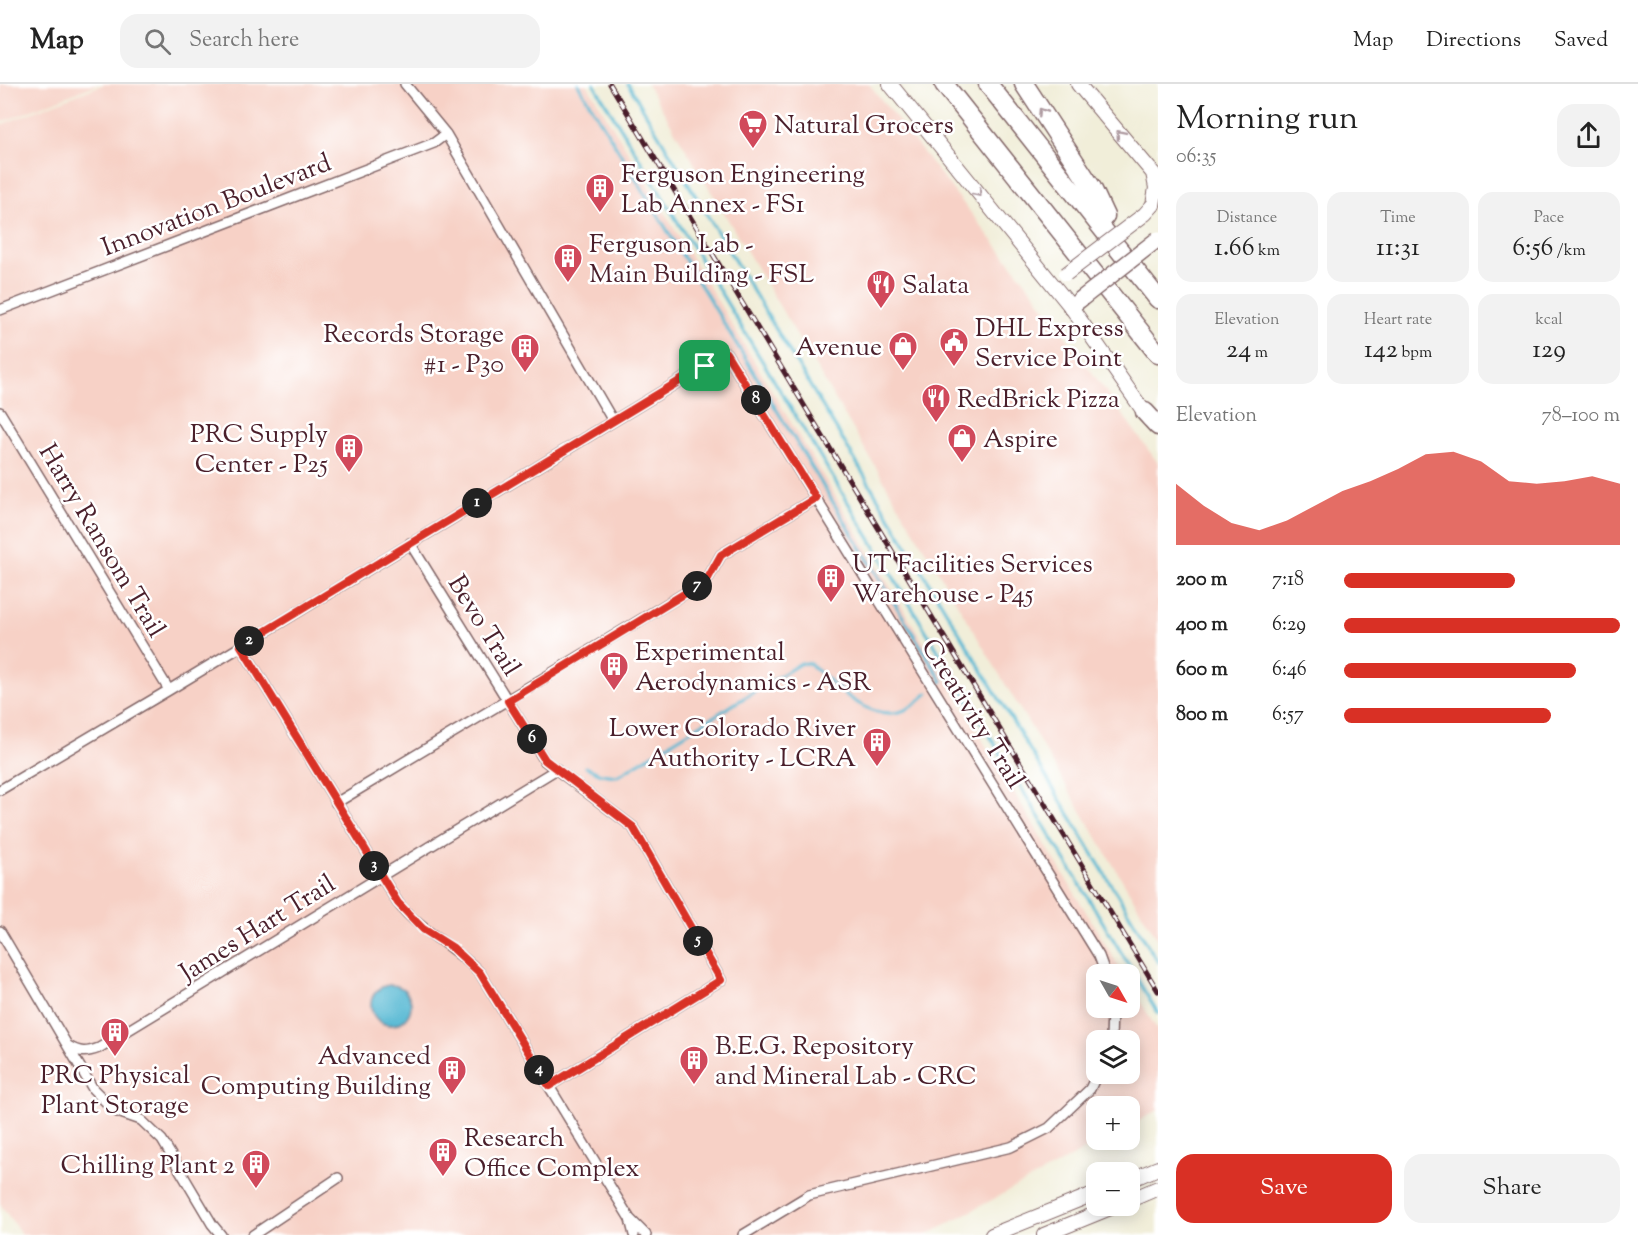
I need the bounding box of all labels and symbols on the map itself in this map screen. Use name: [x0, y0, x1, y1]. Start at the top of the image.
supermarket icon: Natural Grocers: [737, 108, 769, 150]
place label: Natural Grocers: [774, 108, 954, 145]
one-way arrow: [1038, 108, 1050, 118]
one-way arrow: [1117, 130, 1128, 141]
street label: Innovation Boulevard: [97, 145, 337, 267]
place label: Ferguson Engineering Lab Annex - FS1: [621, 157, 865, 224]
building icon: Ferguson Engineering Lab Annex - FS1: [584, 172, 616, 214]
one-way arrow: [971, 186, 982, 197]
place label: Ferguson Lab - Main Building - FSL: [589, 227, 815, 294]
building icon: Ferguson Lab - Main Building - FSL: [552, 242, 584, 284]
restaurant icon: Salata: [865, 268, 897, 310]
place label: Salata: [902, 268, 969, 305]
place label: DHL Express Service Point: [975, 311, 1124, 378]
place label: Records Storage #1 - P30: [323, 317, 504, 384]
public building icon: DHL Express Service Point: [938, 326, 970, 368]
place label: Avenue: [795, 330, 882, 367]
shop icon: Avenue: [887, 330, 919, 372]
building icon: Records Storage #1 - P30: [509, 332, 541, 374]
pin: [679, 340, 730, 391]
restaurant icon: RedBrick Pizza: [920, 382, 952, 424]
place label: RedBrick Pizza: [957, 382, 1120, 419]
pin: 8: [741, 385, 771, 415]
place label: PRC Supply Center - P25: [190, 417, 328, 484]
shop icon: Aspire: [946, 422, 978, 464]
place label: Aspire: [983, 422, 1058, 459]
building icon: PRC Supply Center - P25: [333, 432, 365, 474]
street label: Harry Ransom Trail: [28, 437, 173, 645]
pin: 1: [462, 488, 492, 518]
place label: UT Facilities Services Warehouse - P45: [852, 547, 1093, 614]
building icon: UT Facilities Services Warehouse - P45: [815, 562, 847, 604]
street label: Bevo Trail: [437, 569, 529, 684]
pin: 7: [682, 571, 712, 601]
pin: 2: [234, 626, 264, 656]
street label: Creativity Trail: [911, 632, 1033, 797]
place label: Experimental Aerodynamics - ASR: [635, 635, 872, 702]
building icon: Experimental Aerodynamics - ASR: [598, 650, 630, 692]
place label: Lower Colorado River Authority - LCRA: [609, 711, 856, 778]
pin: 6: [517, 724, 547, 754]
building icon: Lower Colorado River Authority - LCRA: [861, 726, 893, 768]
pin: 3: [359, 851, 389, 881]
street label: James Hart Trail: [172, 866, 343, 993]
pin: 5: [683, 926, 713, 956]
north arrow: [1086, 964, 1140, 1018]
building icon: PRC Physical Plant Storage: [99, 1016, 131, 1058]
place label: B.E.G. Repository and Mineral Lab - CRC: [715, 1029, 977, 1096]
place label: Advanced Computing Building: [201, 1039, 431, 1106]
building icon: B.E.G. Repository and Mineral Lab - CRC: [678, 1044, 710, 1086]
building icon: Advanced Computing Building: [436, 1054, 468, 1096]
pin: 4: [524, 1055, 554, 1085]
place label: PRC Physical Plant Storage: [40, 1058, 190, 1125]
place label: Research Office Complex: [464, 1121, 640, 1188]
building icon: Research Office Complex: [427, 1136, 459, 1178]
place label: Chilling Plant 2: [61, 1148, 235, 1185]
building icon: Chilling Plant 2: [240, 1148, 272, 1190]

